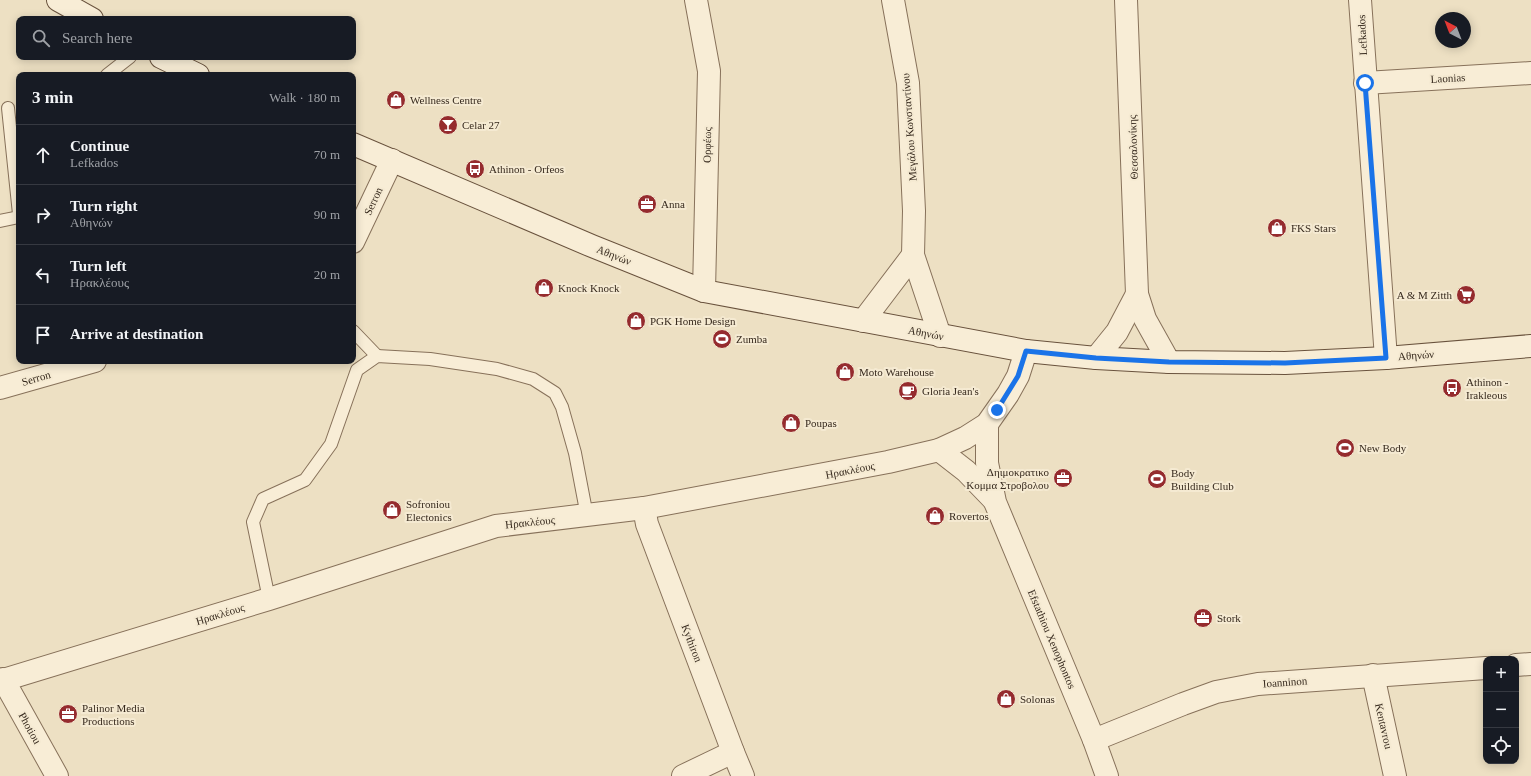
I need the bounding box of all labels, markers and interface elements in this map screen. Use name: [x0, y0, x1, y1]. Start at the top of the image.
north arrow: [1435, 12, 1471, 48]
street label: Lefkados: [1355, 14, 1369, 56]
search box: [16, 16, 356, 60]
icon: search: [30, 27, 52, 49]
text: Search here: [62, 30, 132, 46]
street label: Laonias: [1430, 71, 1466, 85]
street label: Μεγάλου Κωνσταντίνου: [899, 72, 919, 181]
route start: [1356, 74, 1374, 92]
text: 3 min: [32, 88, 73, 107]
shop icon: Wellness Centre: [385, 89, 407, 111]
text: Walk · 180 m: [269, 90, 340, 105]
place label: Wellness Centre: [410, 94, 482, 106]
bar icon: Celar 27: [437, 114, 459, 136]
street label: Θεσσαλονίκης: [1126, 114, 1140, 179]
place label: Celar 27: [462, 119, 500, 131]
street label: Ορφέως: [701, 126, 713, 163]
text: Continue: [70, 138, 129, 154]
icon: ahead: [32, 144, 54, 166]
text: 70 m: [314, 147, 340, 162]
text: Lefkados: [70, 155, 118, 170]
bus stop icon: Athinon - Orfeos: [464, 158, 486, 180]
place label: Athinon - Orfeos: [489, 163, 564, 175]
street label: Serron: [361, 185, 385, 217]
office icon: Anna: [636, 193, 658, 215]
text: Turn right: [70, 198, 137, 214]
place label: Anna: [661, 198, 685, 210]
icon: right: [32, 204, 54, 226]
text: 90 m: [314, 207, 340, 222]
text: Αθηνών: [70, 215, 113, 230]
shop icon: FKS Stars: [1266, 217, 1288, 239]
place label: FKS Stars: [1291, 222, 1336, 234]
street label: Αθηνών: [595, 243, 633, 267]
text: Turn left: [70, 258, 127, 274]
icon: left: [32, 264, 54, 286]
text: 20 m: [314, 267, 340, 282]
text: Ηρακλέους: [70, 275, 129, 290]
shop icon: Knock Knock: [533, 277, 555, 299]
place label: Knock Knock: [558, 282, 620, 294]
supermarket icon: A & M Zitth: [1455, 284, 1477, 306]
place label: A & M Zitth: [1397, 289, 1452, 301]
shop icon: PGK Home Design: [625, 310, 647, 332]
place label: PGK Home Design: [650, 315, 736, 327]
icon: arrive: [32, 324, 54, 346]
street label: Αθηνών: [907, 324, 945, 342]
text: Arrive at destination: [70, 326, 203, 342]
sports icon: Zumba: [711, 328, 733, 350]
place label: Zumba: [736, 333, 767, 345]
street label: Αθηνών: [1398, 348, 1434, 362]
shop icon: Moto Warehouse: [834, 361, 856, 383]
place label: Moto Warehouse: [859, 366, 934, 378]
street label: Serron: [20, 368, 52, 388]
place label: Athinon - Irakleous: [1466, 376, 1509, 401]
bus stop icon: Athinon - Irakleous: [1441, 377, 1463, 399]
cafe icon: Gloria Jean's: [897, 380, 919, 402]
place label: Gloria Jean's: [922, 385, 979, 397]
route end: [988, 401, 1006, 419]
shop icon: Poupas: [780, 412, 802, 434]
place label: Poupas: [805, 417, 837, 429]
sports icon: New Body: [1334, 437, 1356, 459]
place label: New Body: [1359, 442, 1407, 454]
street label: Ηρακλέους: [824, 459, 876, 481]
place label: Δηιμοκρατικο Κομμα Στροβολου: [966, 466, 1050, 491]
office icon: Δηιμοκρατικο Κομμα Στροβολου: [1052, 467, 1074, 489]
place label: Body Building Club: [1171, 467, 1234, 492]
sports icon: Body Building Club: [1146, 468, 1168, 490]
place label: Sofroniou Electonics: [406, 498, 452, 523]
shop icon: Sofroniou Electonics: [381, 499, 403, 521]
shop icon: Rovertos: [924, 505, 946, 527]
place label: Rovertos: [949, 510, 989, 522]
street label: Ηρακλέους: [505, 513, 556, 531]
street label: Efstathiou Xenophontos: [1026, 588, 1078, 690]
street label: Ηρακλέους: [194, 601, 246, 627]
office icon: Stork: [1192, 607, 1214, 629]
place label: Stork: [1217, 612, 1241, 624]
street label: Kythiron: [679, 622, 705, 664]
map controls: [1483, 656, 1519, 764]
button: +: [1483, 656, 1519, 692]
street label: Ioanninon: [1262, 674, 1308, 690]
shop icon: Solonas: [995, 688, 1017, 710]
button: −: [1483, 692, 1519, 728]
place label: Solonas: [1020, 693, 1055, 705]
place label: Palinor Media Productions: [82, 702, 145, 727]
street label: Kentavrou: [1373, 702, 1395, 750]
office icon: Palinor Media Productions: [57, 703, 79, 725]
street label: Photiou: [16, 710, 44, 746]
button: locate: [1483, 728, 1519, 764]

